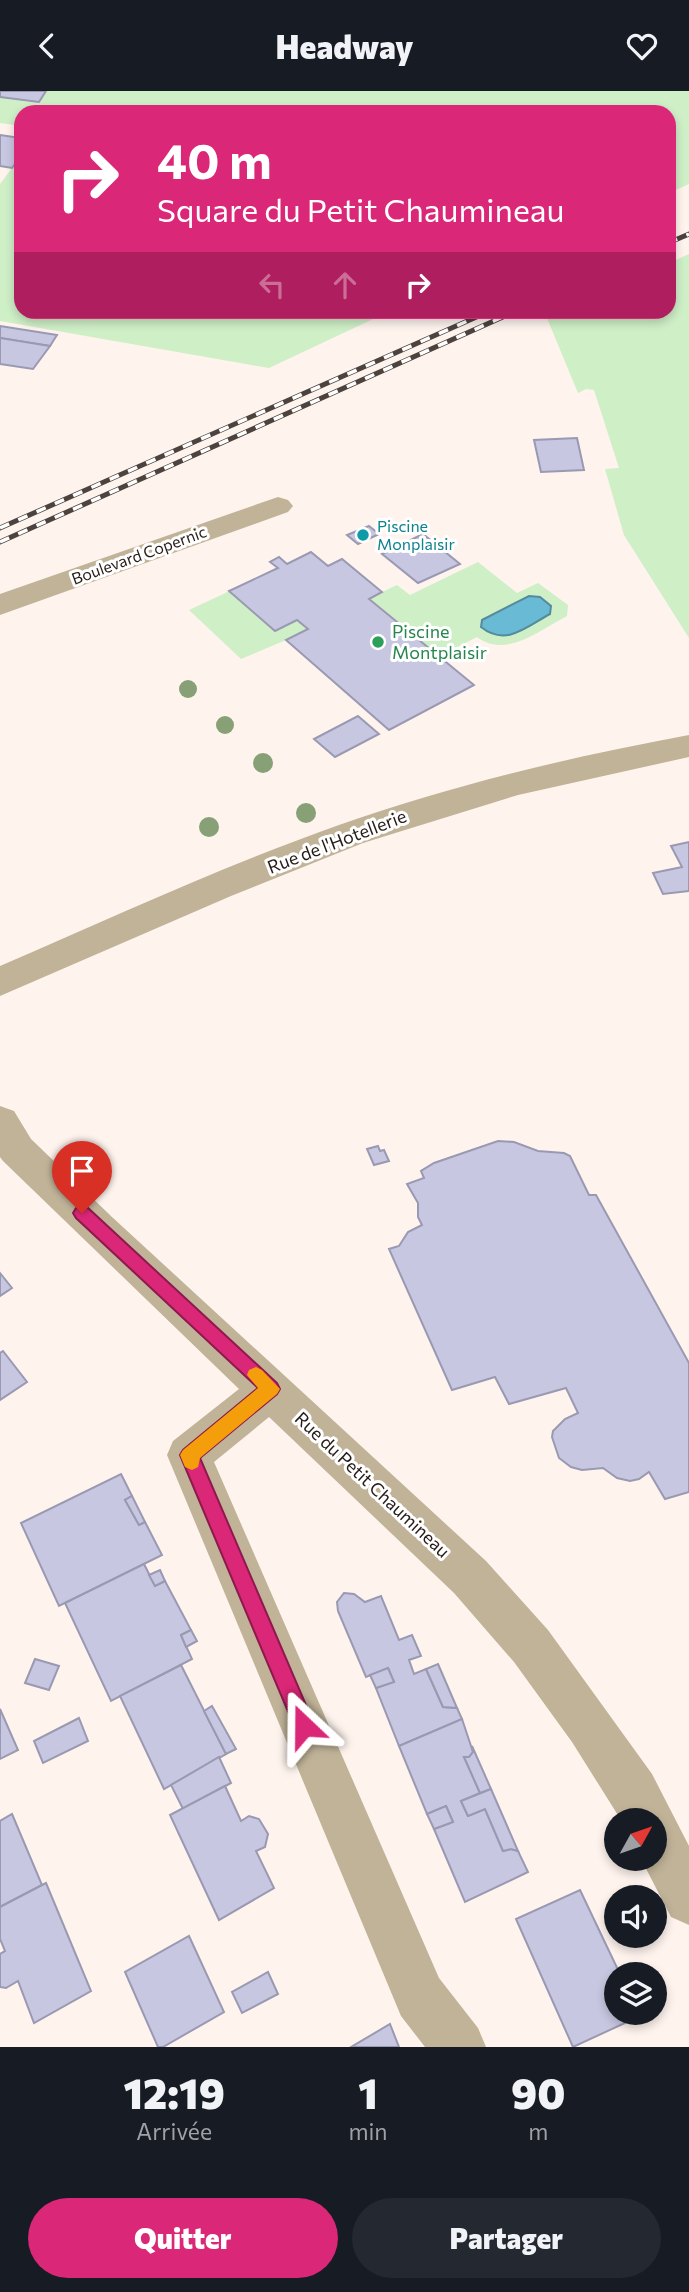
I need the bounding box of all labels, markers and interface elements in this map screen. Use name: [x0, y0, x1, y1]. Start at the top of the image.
text: Headway: [276, 26, 413, 66]
icon: back: [28, 27, 66, 65]
icon: heart: [623, 27, 661, 65]
text: 40 m: [157, 129, 272, 189]
icon: right: [42, 133, 133, 224]
text: Square du Petit Chaumineau: [157, 189, 564, 229]
icon: left: [253, 266, 291, 304]
icon: ahead: [326, 266, 364, 304]
icon: right: [399, 266, 437, 304]
place label: Piscine Monplaisir: [377, 516, 455, 553]
street label: Boulevard Copernic: [69, 521, 209, 588]
marker: Piscine Monplaisir: [355, 527, 371, 543]
place label: Piscine Montplaisir: [392, 620, 487, 663]
marker: Piscine Montplaisir: [370, 634, 386, 650]
street label: Rue de l'Hotellerie: [264, 804, 409, 878]
pin: [52, 1141, 112, 1213]
icon: arrive: [63, 1152, 101, 1190]
street label: Rue du Petit Chaumineau: [291, 1407, 455, 1562]
position arrow: [267, 1689, 341, 1763]
north arrow: [604, 1808, 667, 1871]
map controls: [604, 1808, 667, 2025]
button: sound: [604, 1885, 667, 1948]
button: layers: [604, 1962, 667, 2025]
text: 12:19: [124, 2066, 225, 2118]
text: 1: [358, 2066, 378, 2118]
text: 90: [511, 2066, 565, 2118]
text: Arrivée: [136, 2117, 212, 2145]
text: min: [348, 2117, 388, 2145]
text: m: [528, 2117, 548, 2145]
button: Quitter: [28, 2198, 338, 2278]
button: Partager: [352, 2198, 661, 2278]

